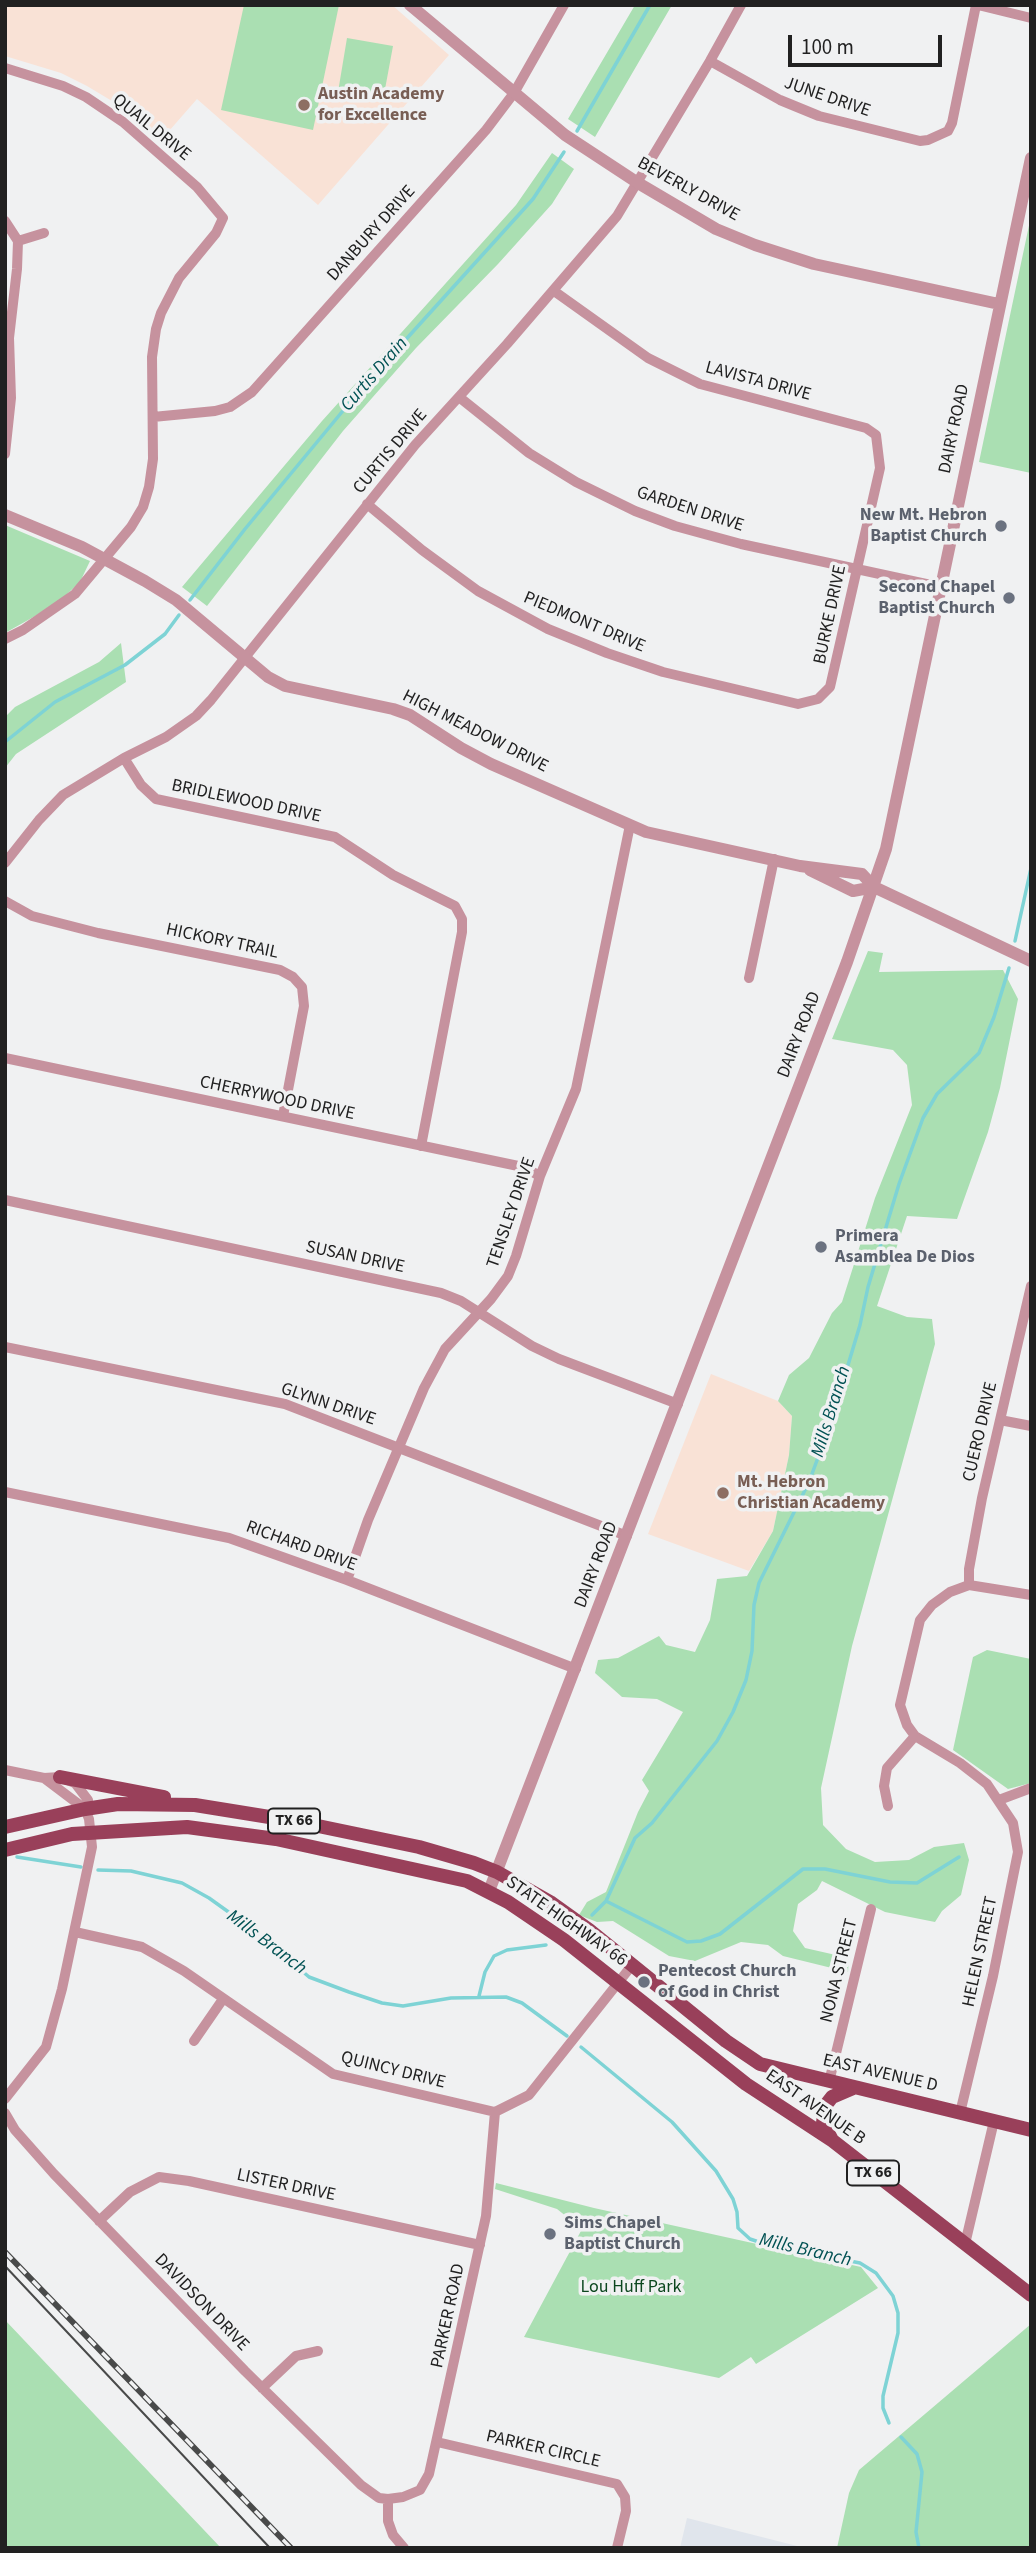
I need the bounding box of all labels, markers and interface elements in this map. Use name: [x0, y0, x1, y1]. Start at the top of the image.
scale bar: [791, 21, 945, 65]
text: 100 m: [801, 32, 854, 62]
street label: JUNE DRIVE: [781, 73, 873, 123]
place label: Austin Academy for Excellence: [318, 84, 444, 126]
street label: QUAIL DRIVE: [107, 90, 195, 166]
marker: Austin Academy for Excellence: [296, 97, 312, 113]
street label: BEVERLY DRIVE: [633, 153, 743, 227]
street label: DANBURY DRIVE: [323, 182, 421, 286]
water label: Curtis Drain: [337, 333, 413, 417]
street label: LAVISTA DRIVE: [703, 358, 813, 406]
street label: DAIRY ROAD: [935, 382, 975, 476]
street label: CURTIS DRIVE: [349, 405, 433, 499]
street label: GARDEN DRIVE: [634, 482, 746, 538]
place label: New Mt. Hebron Baptist Church: [860, 505, 987, 548]
marker: New Mt. Hebron Baptist Church: [993, 518, 1009, 534]
street label: BURKE DRIVE: [810, 563, 852, 667]
place label: Second Chapel Baptist Church: [878, 577, 995, 620]
street label: PIEDMONT DRIVE: [520, 588, 648, 658]
marker: Second Chapel Baptist Church: [1001, 590, 1017, 606]
street label: HIGH MEADOW DRIVE: [398, 686, 552, 778]
street label: BRIDLEWOOD DRIVE: [169, 776, 323, 828]
street label: HICKORY TRAIL: [164, 920, 280, 964]
street label: DAIRY ROAD: [774, 989, 826, 1081]
street label: CHERRYWOOD DRIVE: [198, 1072, 356, 1126]
street label: TENSLEY DRIVE: [483, 1155, 541, 1271]
place label: Primera Asamblea De Dios: [835, 1226, 975, 1268]
street label: SUSAN DRIVE: [304, 1237, 406, 1279]
marker: Primera Asamblea De Dios: [813, 1239, 829, 1255]
water label: Mills Branch: [807, 1364, 857, 1460]
street label: GLYNN DRIVE: [278, 1379, 378, 1431]
street label: CUERO DRIVE: [959, 1380, 1003, 1484]
place label: Mt. Hebron Christian Academy: [737, 1472, 885, 1514]
marker: Mt. Hebron Christian Academy: [715, 1485, 731, 1501]
street label: RICHARD DRIVE: [243, 1517, 359, 1577]
street label: DAIRY ROAD: [571, 1519, 623, 1611]
road number: TX 66: [268, 1809, 320, 1834]
street label: STATE HIGHWAY 66: [501, 1872, 631, 1972]
street label: HELEN STREET: [959, 1895, 1003, 2009]
water label: Mills Branch: [222, 1906, 310, 1980]
street label: NONA STREET: [817, 1917, 863, 2025]
place label: Pentecost Church of God in Christ: [658, 1961, 796, 2004]
marker: Pentecost Church of God in Christ: [636, 1974, 652, 1990]
street label: QUINCY DRIVE: [338, 2048, 448, 2094]
street label: EAST AVENUE D: [820, 2050, 940, 2098]
street label: EAST AVENUE B: [761, 2066, 869, 2150]
road number: TX 66: [847, 2160, 899, 2186]
street label: LISTER DRIVE: [235, 2165, 337, 2207]
place label: Sims Chapel Baptist Church: [564, 2213, 681, 2256]
marker: Sims Chapel Baptist Church: [542, 2226, 558, 2242]
water label: Mills Branch: [757, 2229, 853, 2273]
street label: DAVIDSON DRIVE: [149, 2250, 253, 2356]
street label: PARKER ROAD: [427, 2262, 471, 2370]
park label: Lou Huff Park: [581, 2277, 681, 2299]
street label: PARKER CIRCLE: [484, 2426, 602, 2474]

